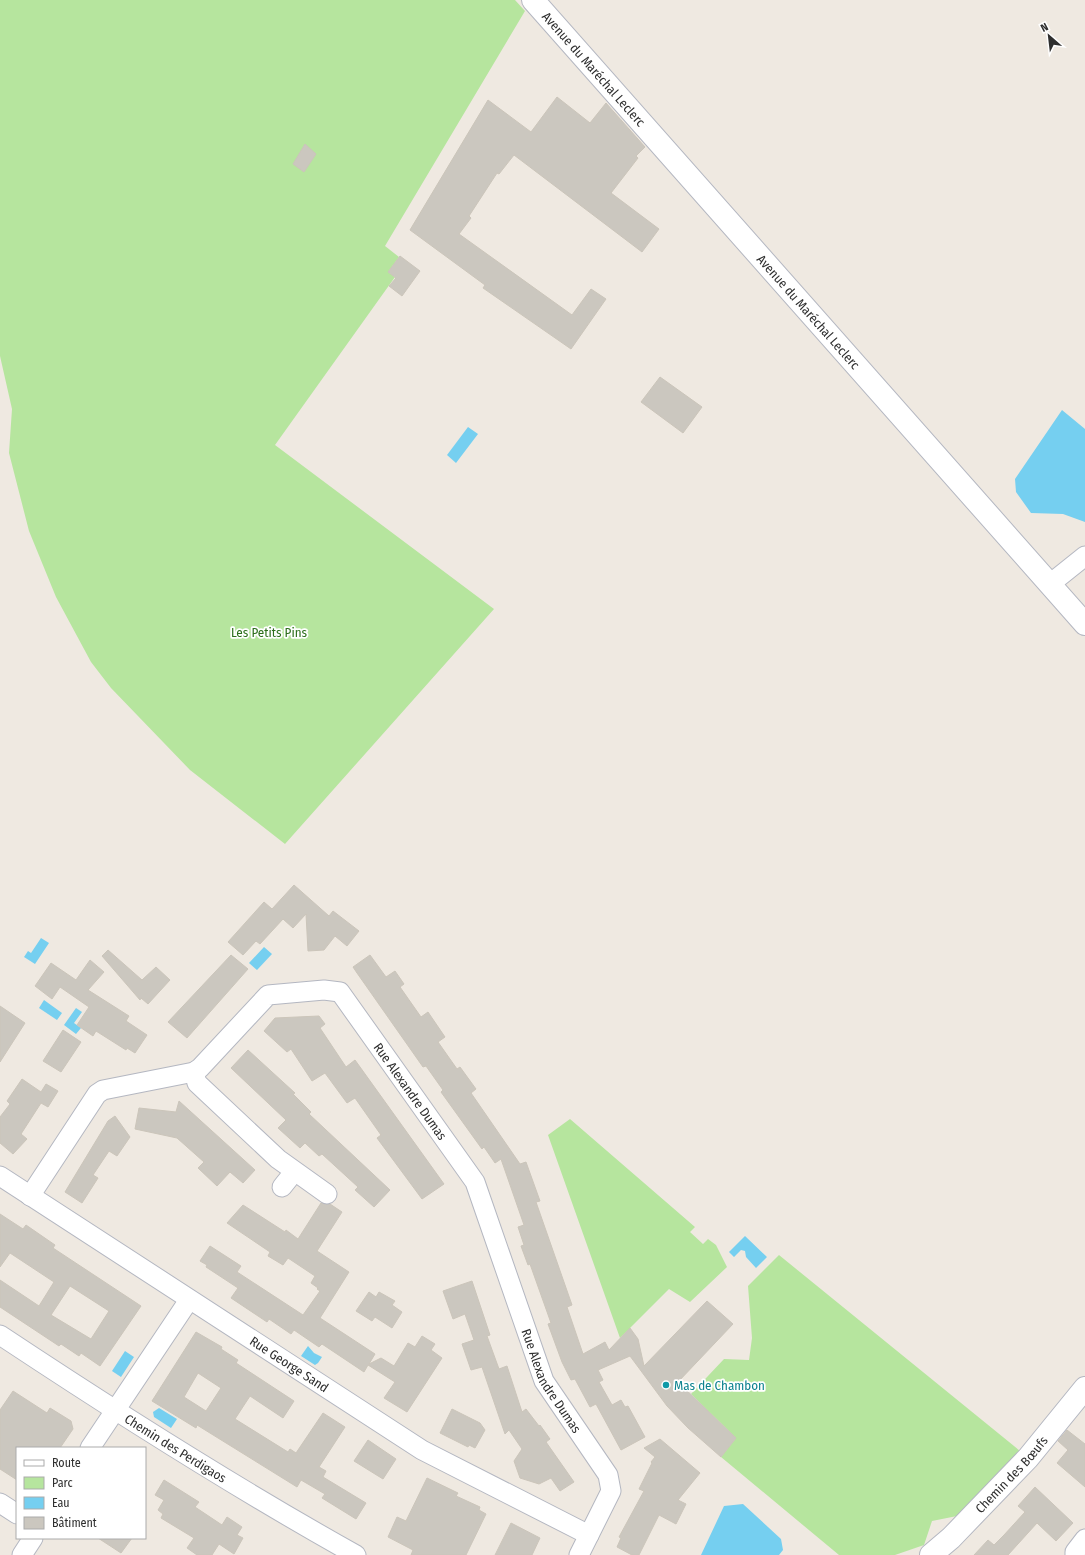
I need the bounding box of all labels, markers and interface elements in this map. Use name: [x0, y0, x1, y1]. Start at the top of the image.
street label: Avenue du Maréchal Leclerc: [539, 9, 648, 130]
north arrow: [1029, 16, 1069, 56]
text: N: [1039, 20, 1051, 35]
street label: Avenue du Maréchal Leclerc: [754, 252, 863, 372]
park label: Les Petits Pins: [231, 625, 308, 640]
street label: Rue Alexandre Dumas: [370, 1040, 450, 1143]
street label: Rue Alexandre Dumas: [518, 1327, 584, 1436]
street label: Rue George Sand: [247, 1333, 331, 1395]
place label: Mas de Chambon: [674, 1378, 765, 1393]
marker: Mas de Chambon: [661, 1380, 671, 1390]
street label: Chemin des Perdigaos: [122, 1411, 229, 1486]
street label: Chemin des Bœufs: [972, 1433, 1051, 1516]
legend: [16, 1447, 146, 1539]
text: Route: [52, 1456, 81, 1470]
text: Parc: [52, 1476, 73, 1490]
text: Eau: [52, 1496, 70, 1510]
text: Bâtiment: [52, 1516, 97, 1530]

